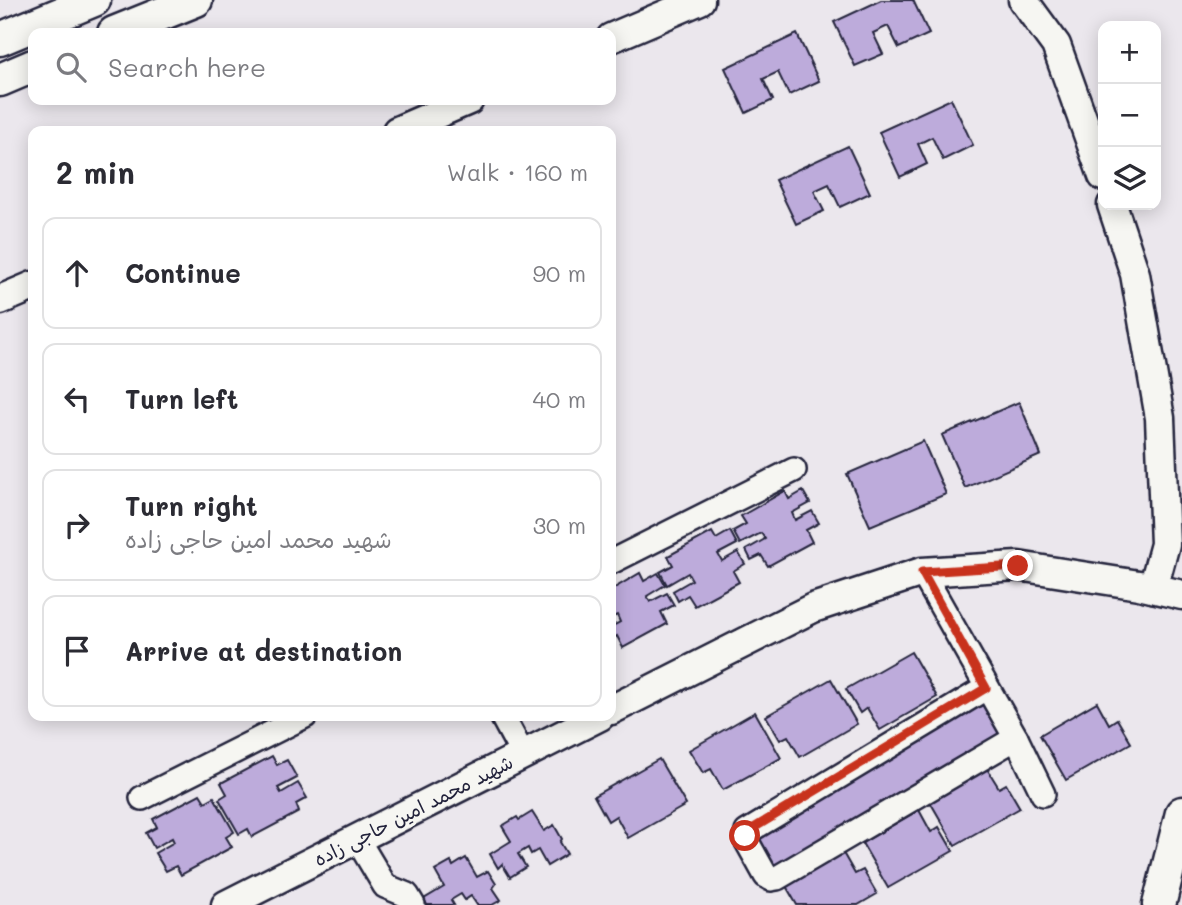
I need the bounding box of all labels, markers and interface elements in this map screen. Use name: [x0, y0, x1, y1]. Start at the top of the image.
map controls: [1098, 21, 1161, 210]
button: +: [1098, 21, 1161, 84]
search box: [28, 28, 616, 105]
icon: search: [52, 48, 90, 86]
text: Search here: [108, 50, 266, 84]
button: −: [1098, 84, 1161, 147]
button: layers: [1098, 147, 1161, 210]
text: 2 min: [56, 152, 135, 192]
text: Walk · 160 m: [447, 157, 588, 187]
icon: ahead: [58, 254, 96, 292]
text: Continue: [125, 256, 241, 290]
text: 90 m: [533, 258, 586, 288]
icon: left: [58, 380, 96, 418]
text: Turn left: [125, 382, 238, 416]
text: 40 m: [533, 384, 586, 414]
text: Turn right: [125, 489, 258, 523]
icon: right: [58, 506, 96, 544]
text: 30 m: [533, 510, 586, 540]
text: شهید محمد امین حاجی زاده: [125, 524, 392, 554]
route end: [1002, 550, 1033, 581]
icon: arrive: [58, 632, 96, 670]
text: Arrive at destination: [125, 634, 402, 668]
street label: شهید محمد امین حاجی زاده: [309, 749, 517, 872]
route start: [729, 820, 760, 851]

